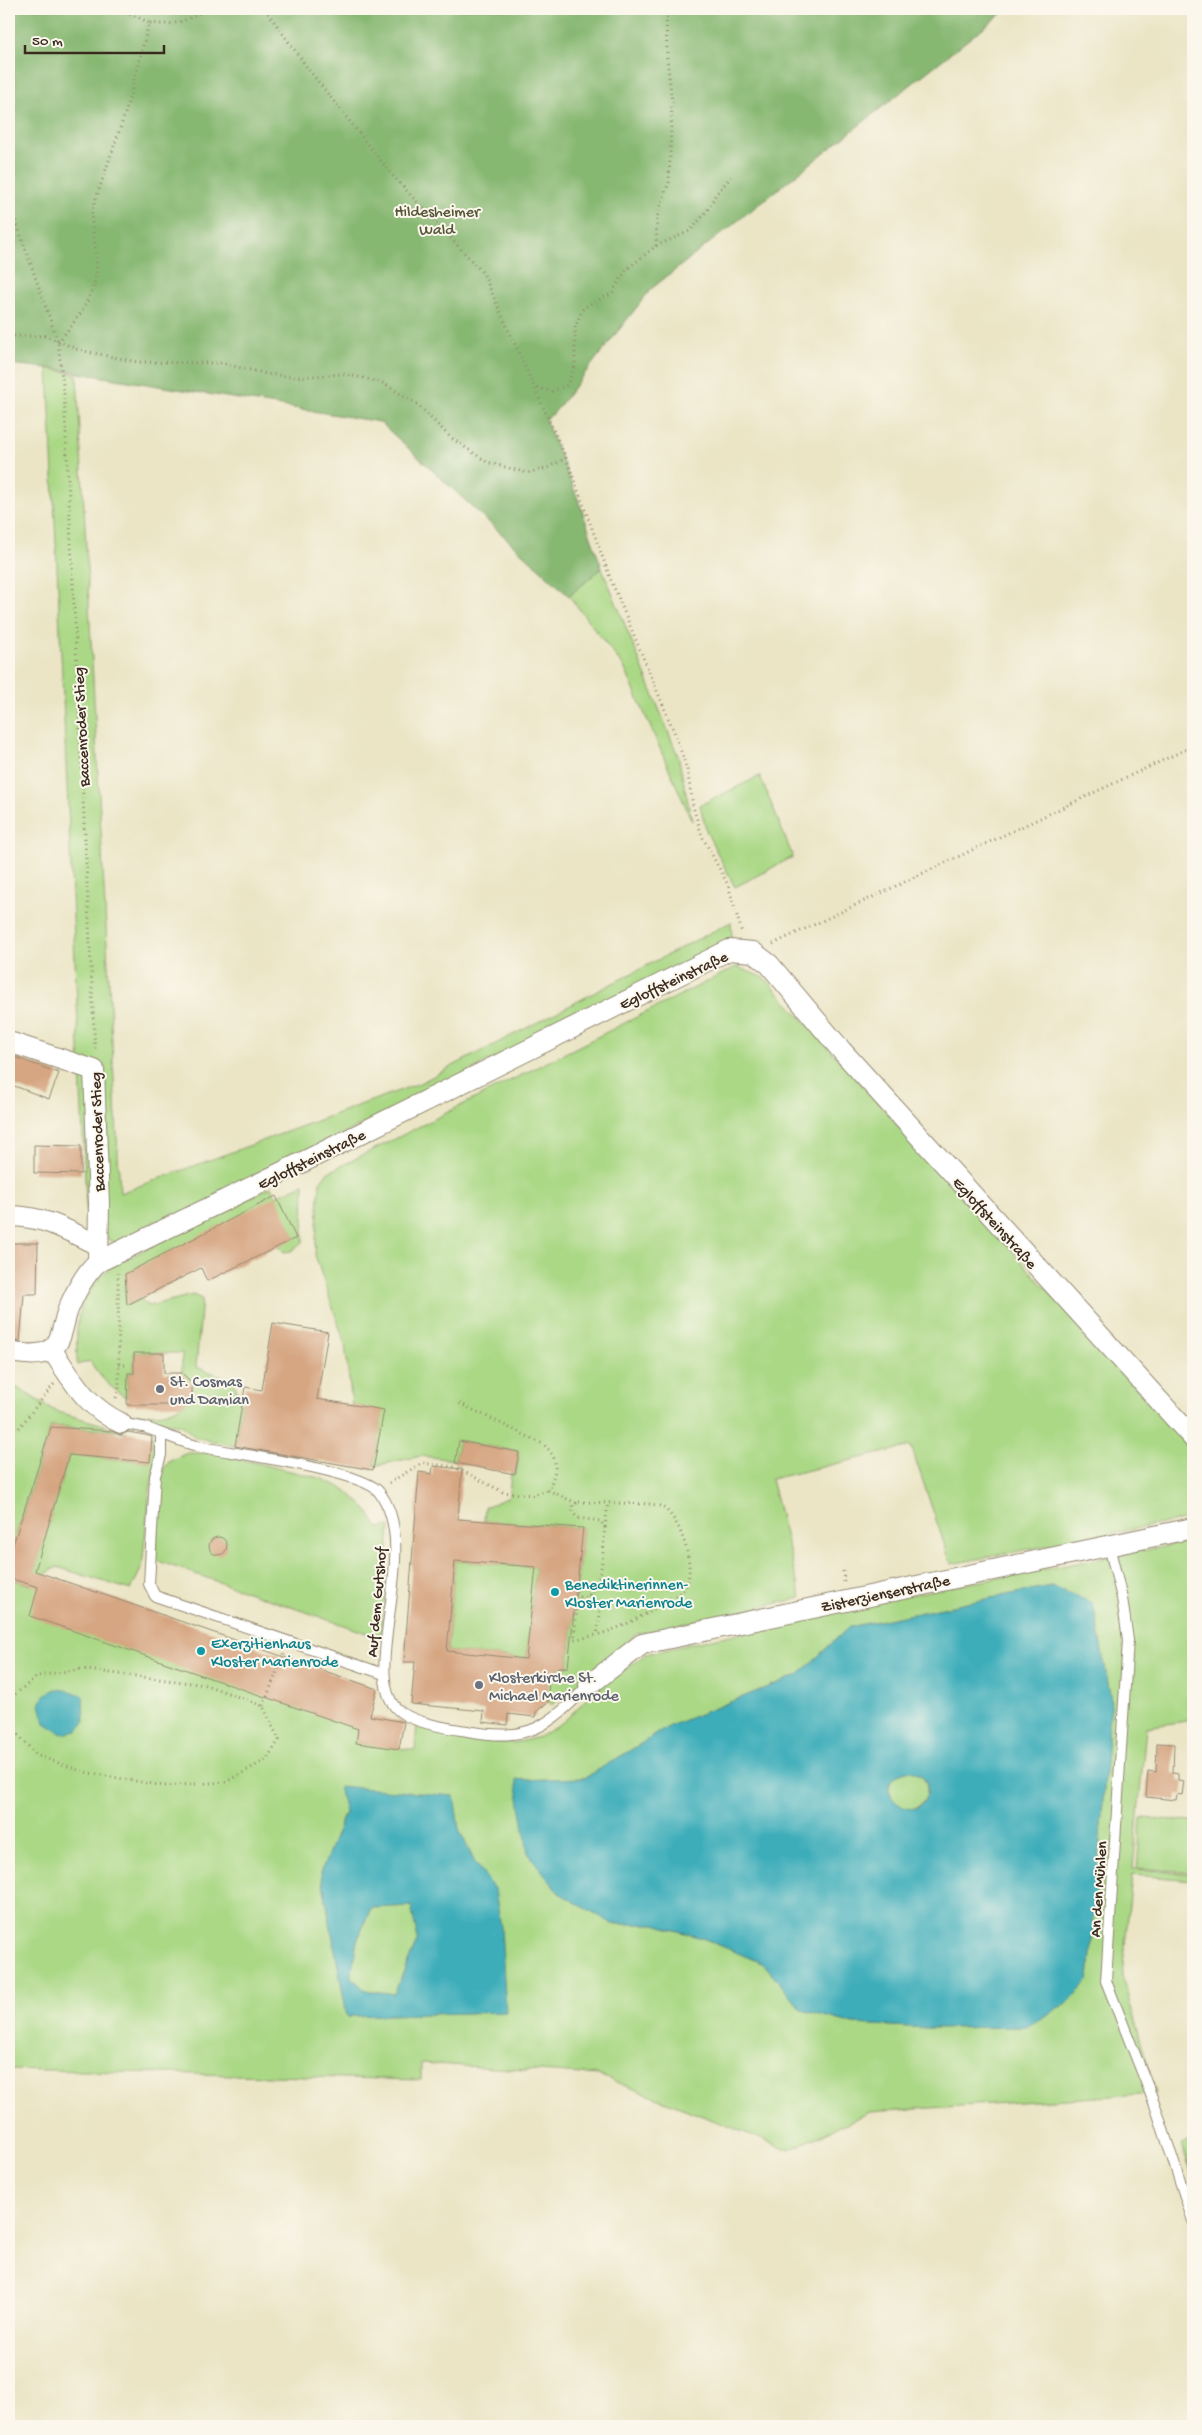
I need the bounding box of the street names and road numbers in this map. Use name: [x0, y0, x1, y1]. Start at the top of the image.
street label: Baccenroder Stieg: [71, 667, 96, 788]
street label: Egloffsteinstraße: [617, 948, 732, 1016]
street label: Baccenroder Stieg: [88, 1072, 111, 1193]
street label: Egloffsteinstraße: [256, 1127, 370, 1195]
street label: Egloffsteinstraße: [947, 1174, 1040, 1275]
street label: Auf dem Gutshof: [364, 1545, 393, 1658]
street label: Zisterzienserstraße: [820, 1572, 953, 1618]
street label: An den Mühlen: [1088, 1840, 1113, 1938]

